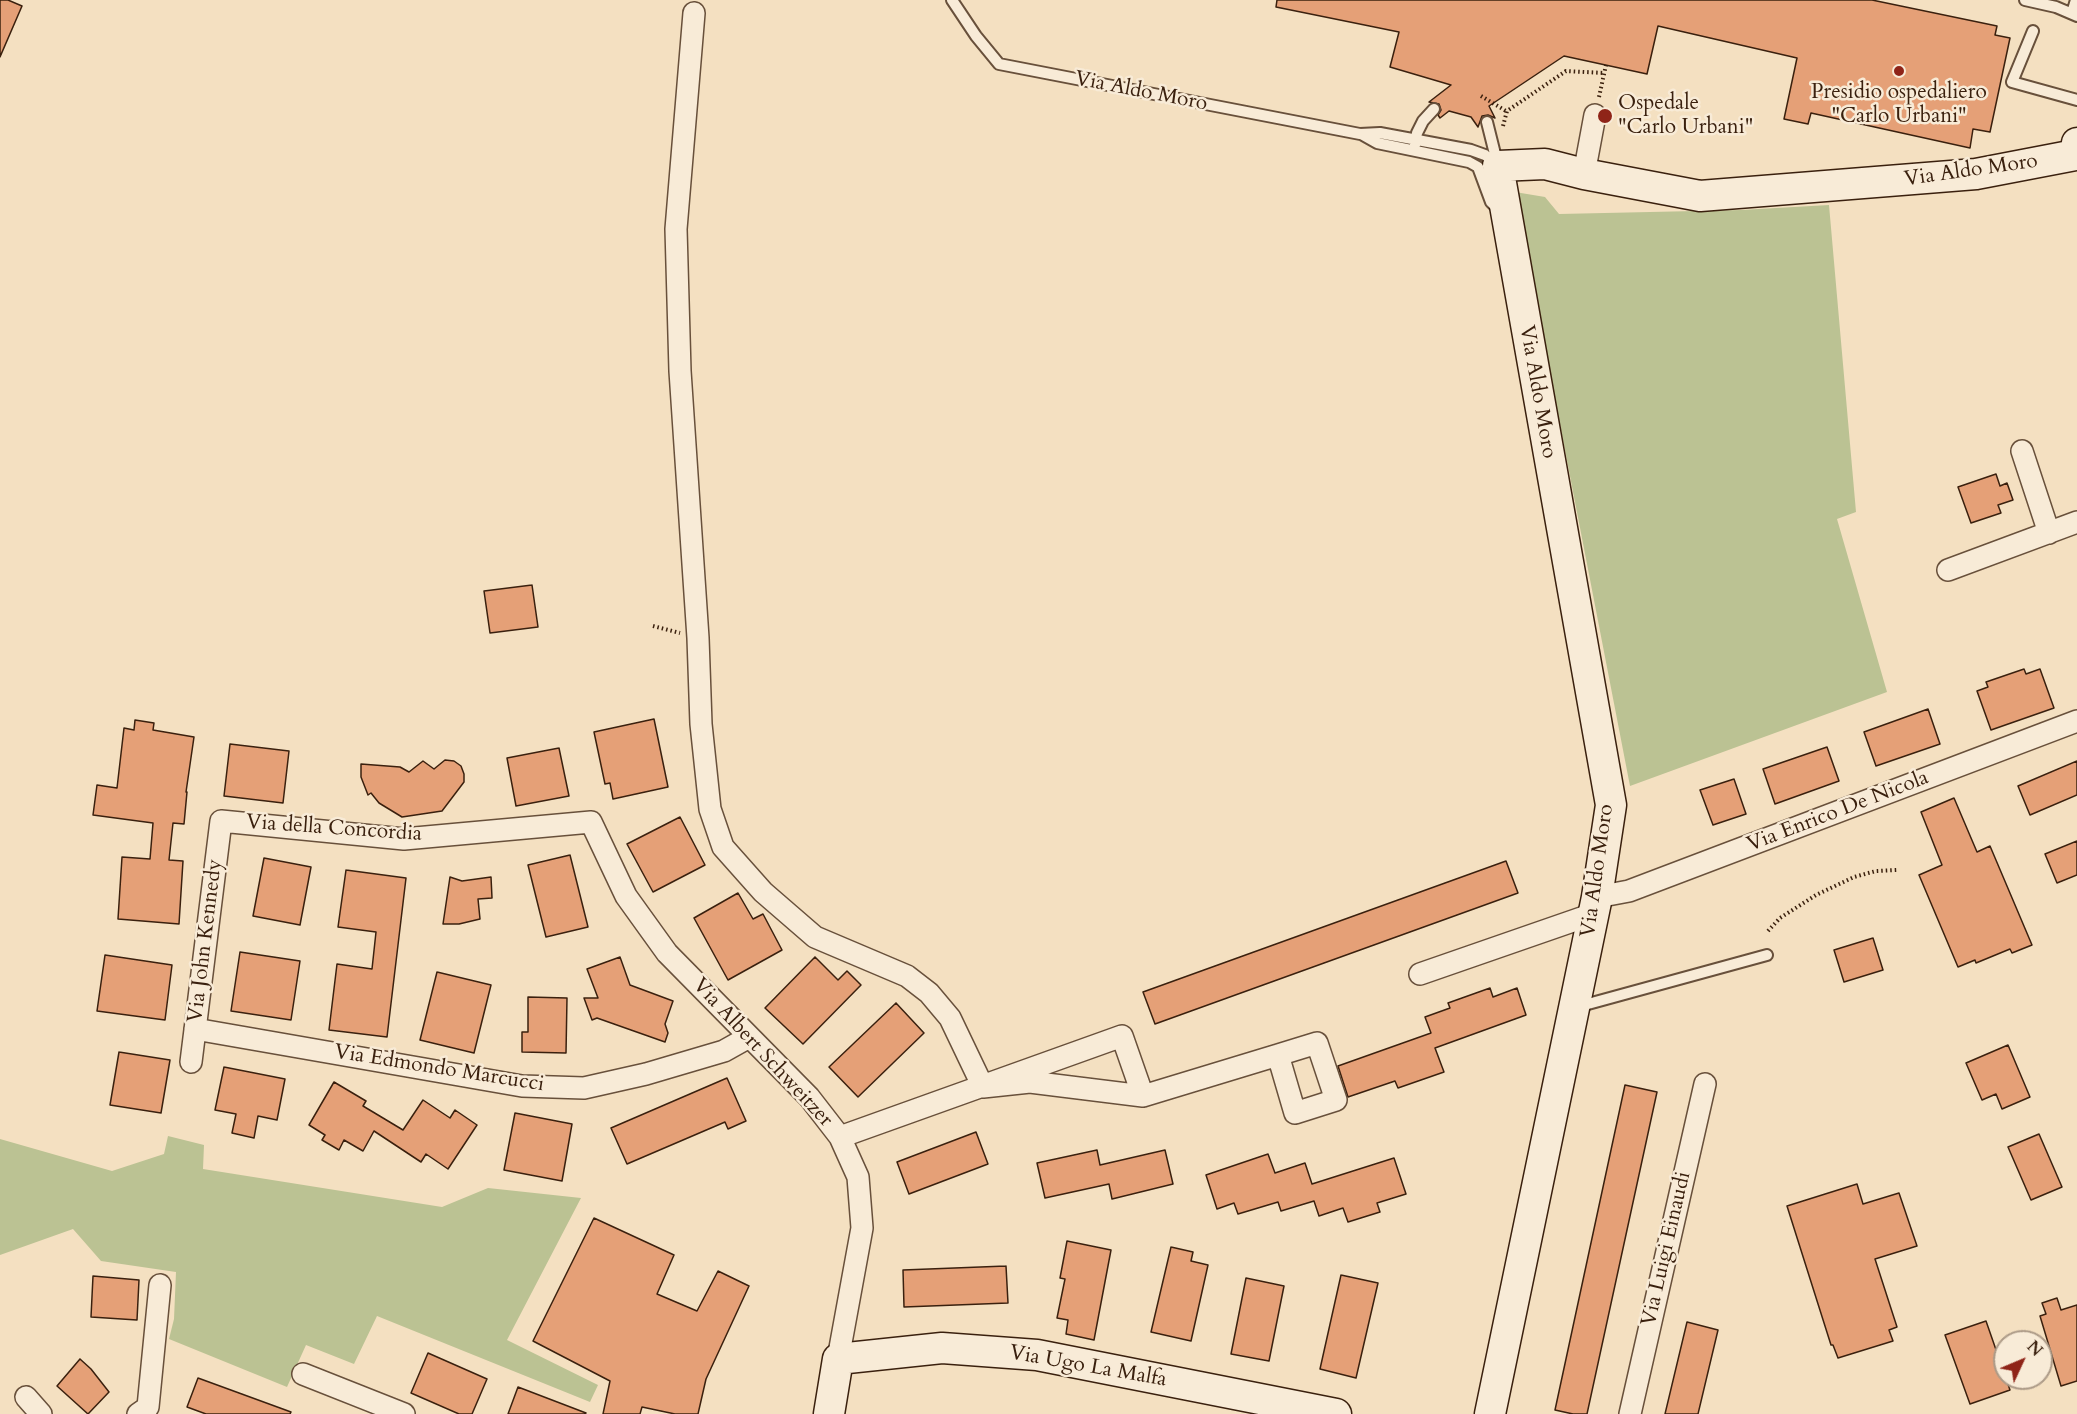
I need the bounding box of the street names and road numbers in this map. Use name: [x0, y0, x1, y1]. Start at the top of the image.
street label: Via Aldo Moro: [1073, 67, 1209, 117]
street label: Via Aldo Moro: [1903, 149, 2039, 193]
street label: Via Aldo Moro: [1513, 324, 1561, 460]
street label: Via Enrico De Nicola: [1744, 766, 1932, 858]
street label: Via Aldo Moro: [1576, 803, 1620, 939]
street label: Via della Concordia: [245, 810, 423, 848]
street label: Via John Kennedy: [183, 858, 229, 1024]
street label: Via Albert Schweitzer: [687, 973, 837, 1133]
street label: Via Edmondo Marcucci: [332, 1040, 546, 1098]
street label: Via Luigi Einaudi: [1637, 1169, 1697, 1329]
street label: Via Ugo La Malfa: [1007, 1341, 1169, 1393]

